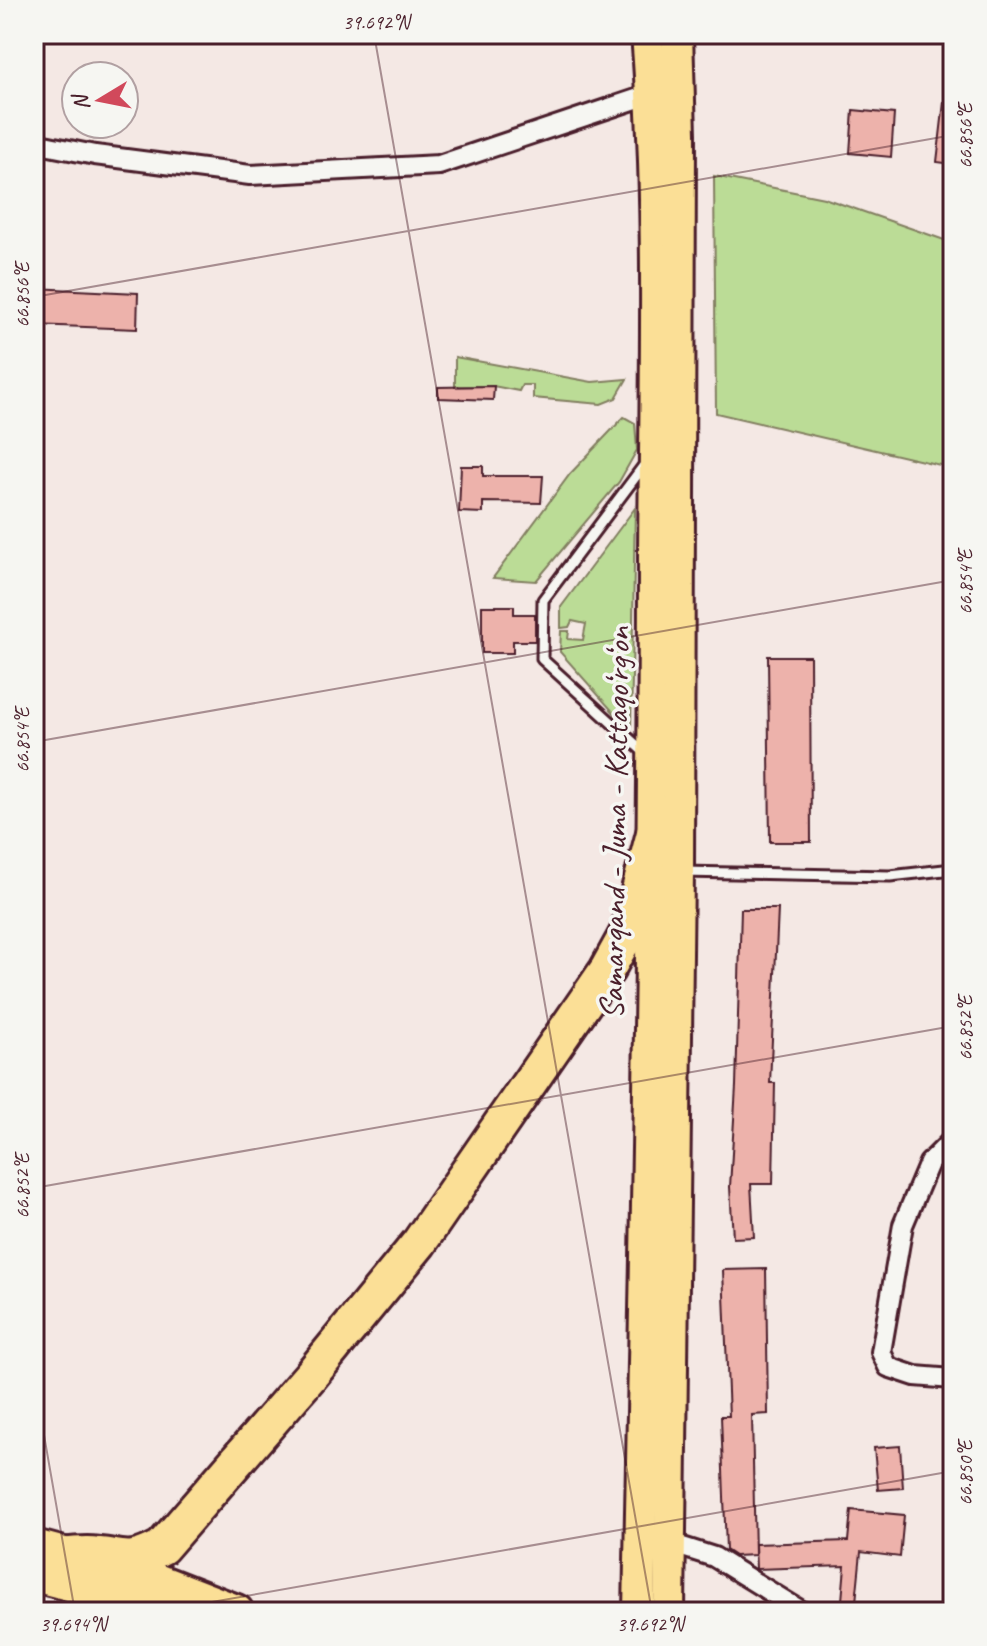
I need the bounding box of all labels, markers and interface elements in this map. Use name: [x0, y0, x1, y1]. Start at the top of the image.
text: 39.692°N: [343, 10, 412, 35]
north arrow: [60, 60, 140, 140]
text: N: [66, 91, 96, 112]
text: 66.856°E: [953, 101, 978, 169]
text: 66.856°E: [10, 260, 35, 328]
text: 66.854°E: [953, 547, 978, 615]
street label: Samarqand - Juma - Kattaqo‘rg‘on: [590, 625, 639, 1020]
text: 66.854°E: [10, 705, 35, 773]
text: 66.852°E: [953, 993, 978, 1061]
text: 66.852°E: [10, 1151, 35, 1219]
text: 66.850°E: [953, 1438, 978, 1506]
text: 39.694°N: [40, 1612, 109, 1637]
text: 39.692°N: [617, 1612, 686, 1637]

